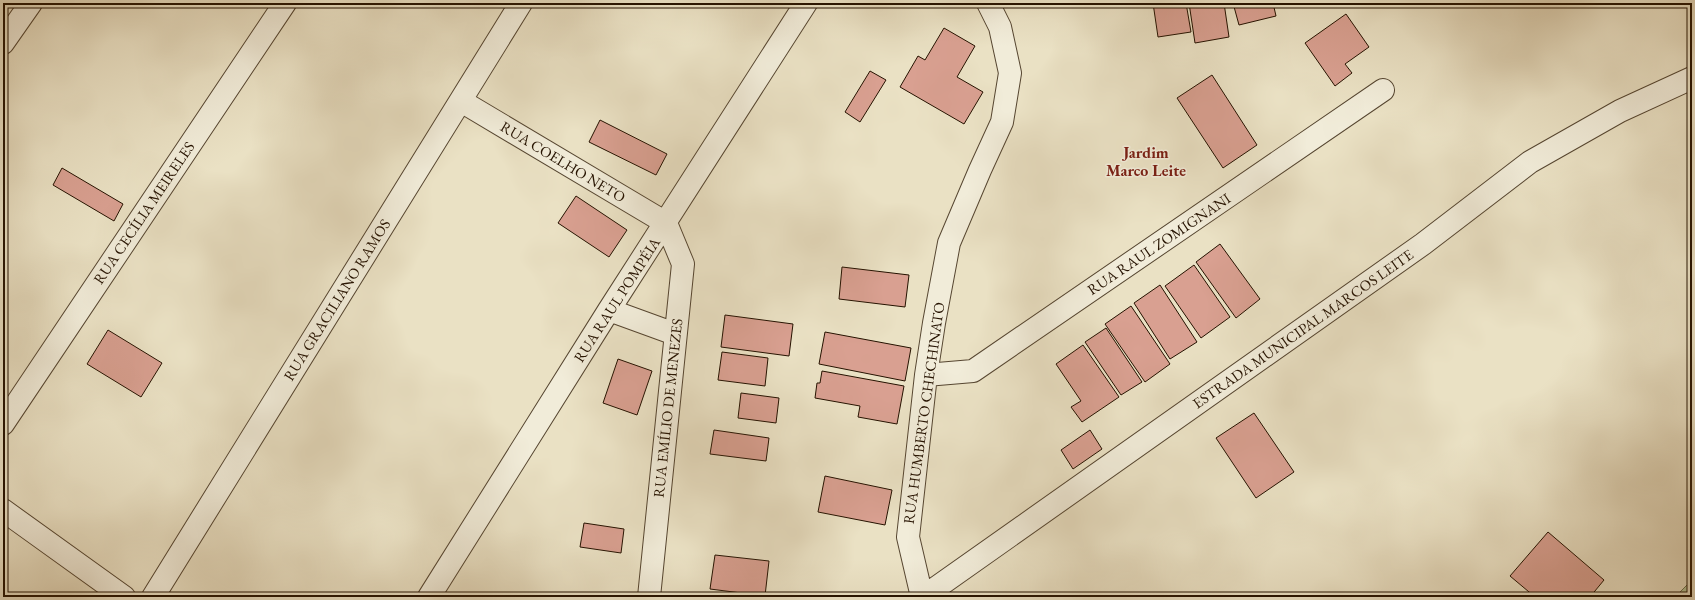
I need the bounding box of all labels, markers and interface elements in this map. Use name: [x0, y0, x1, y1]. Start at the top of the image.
street label: RUA COELHO NETO: [497, 117, 629, 206]
street label: RUA CECÍLIA MEIRELES: [89, 138, 198, 288]
district label: Jardim Marco Leite: [1106, 142, 1186, 181]
street label: RUA RAUL ZOMIGNANI: [1083, 188, 1234, 299]
street label: RUA GRACILIANO RAMOS: [279, 215, 394, 384]
street label: RUA RAUL POMPÉIA: [569, 233, 664, 366]
street label: ESTRADA MUNICIPAL MARCOS LEITE: [1189, 244, 1417, 412]
street label: RUA HUMBERTO CHECHINATO: [899, 301, 948, 525]
street label: RUA EMÍLIO DE MENEZES: [649, 317, 686, 498]

